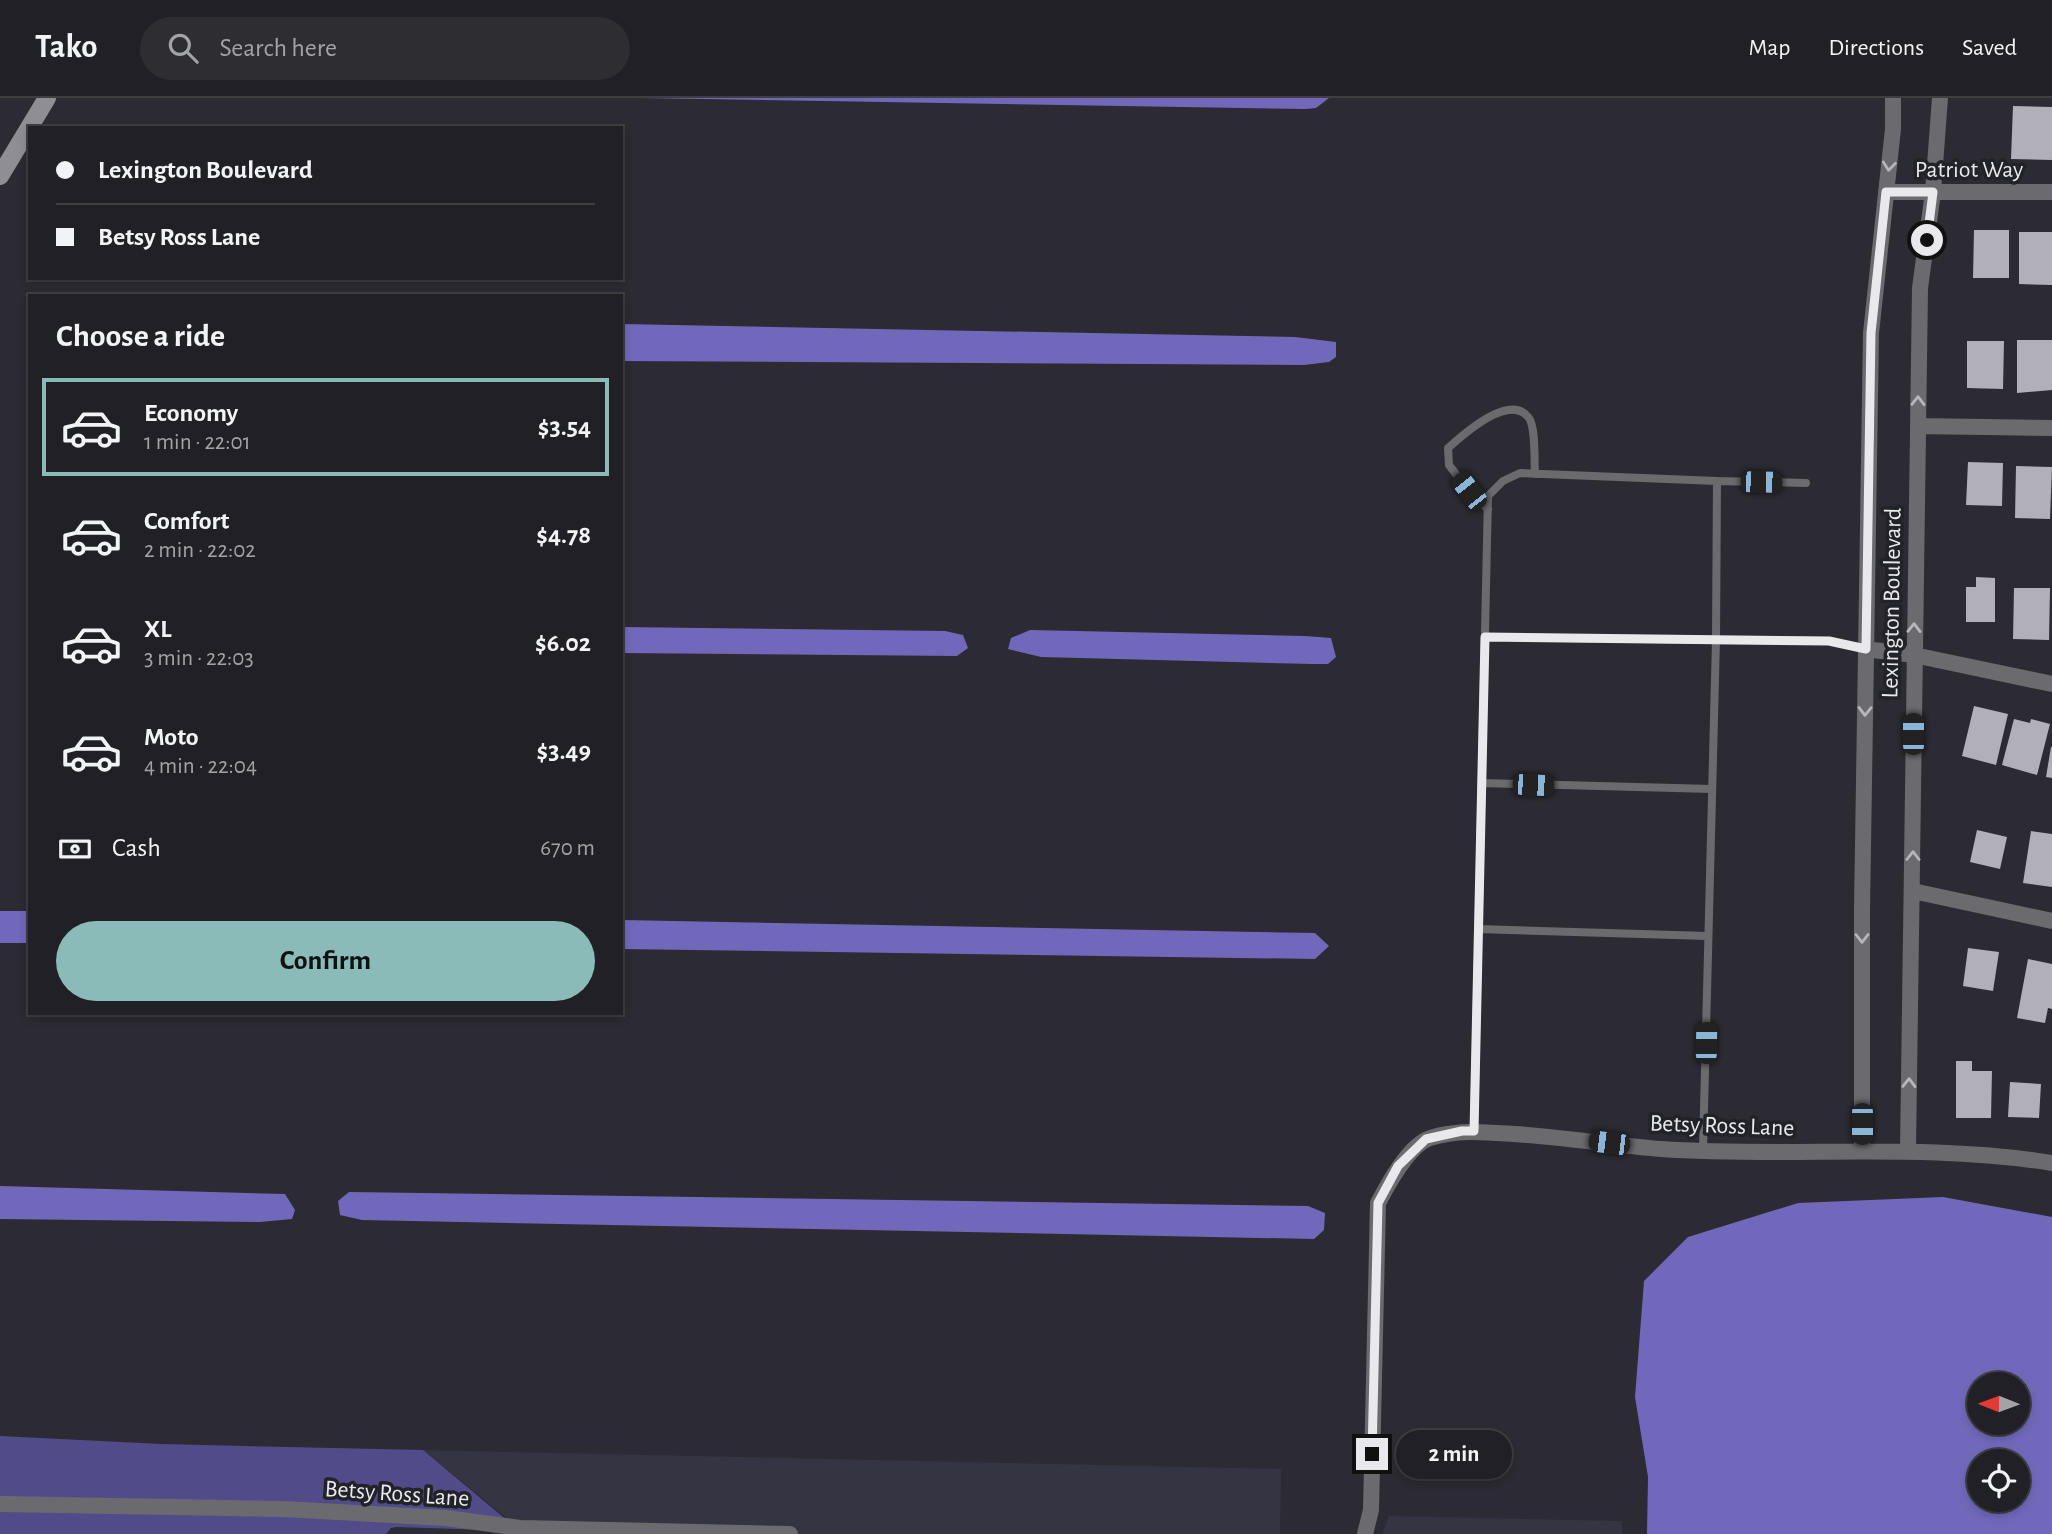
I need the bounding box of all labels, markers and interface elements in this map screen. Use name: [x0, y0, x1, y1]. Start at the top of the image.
search box: [140, 17, 630, 80]
icon: search: [164, 29, 202, 67]
text: Tako: [35, 31, 98, 64]
text: Search here: [220, 35, 337, 61]
text: Map: [1748, 36, 1790, 60]
text: Directions: [1828, 36, 1924, 60]
text: Saved: [1962, 36, 2017, 60]
text: Lexington Boulevard: [98, 157, 313, 183]
street label: Patriot Way: [1915, 158, 2023, 182]
one-way arrow: [1882, 161, 1897, 172]
text: Betsy Ross Lane: [98, 224, 260, 250]
route start: [1911, 224, 1943, 256]
text: Choose a ride: [56, 320, 225, 352]
one-way arrow: [1911, 395, 1926, 406]
icon: car: [60, 396, 123, 459]
text: Economy: [144, 400, 238, 426]
text: $3.54: [538, 414, 591, 440]
text: 1 min · 22:01: [144, 431, 251, 454]
car: [1448, 468, 1491, 514]
car: [1740, 471, 1783, 493]
icon: car: [60, 504, 123, 567]
street label: Lexington Boulevard: [1878, 507, 1906, 699]
text: Comfort: [144, 508, 229, 534]
text: $4.78: [536, 522, 591, 548]
text: 2 min · 22:02: [144, 539, 256, 562]
icon: car: [60, 612, 123, 675]
text: XL: [144, 616, 171, 642]
one-way arrow: [1907, 622, 1922, 633]
text: $6.02: [535, 630, 591, 656]
text: 3 min · 22:03: [144, 647, 254, 670]
one-way arrow: [1857, 706, 1873, 717]
car: [1903, 713, 1924, 755]
icon: car: [60, 720, 123, 783]
text: Moto: [144, 724, 199, 750]
text: $3.49: [537, 738, 591, 764]
text: 4 min · 22:04: [144, 755, 257, 778]
car: [1512, 774, 1555, 796]
icon: cash: [56, 830, 94, 868]
text: Cash: [112, 835, 161, 861]
text: 670 m: [540, 837, 595, 860]
one-way arrow: [1905, 850, 1921, 860]
button: Confirm: [56, 921, 595, 1001]
one-way arrow: [1854, 934, 1870, 944]
car: [1696, 1022, 1717, 1064]
one-way arrow: [1901, 1077, 1917, 1088]
car: [1852, 1103, 1873, 1145]
street label: Betsy Ross Lane: [1649, 1111, 1795, 1141]
car: [1587, 1130, 1632, 1156]
north arrow: [1967, 1372, 2030, 1435]
map controls: [1967, 1372, 2030, 1512]
callout: 2 min: [1396, 1430, 1512, 1478]
route end: [1356, 1438, 1388, 1470]
text: 2 min: [1428, 1443, 1480, 1466]
button: locate: [1967, 1449, 2030, 1512]
street label: Betsy Ross Lane: [324, 1477, 470, 1511]

